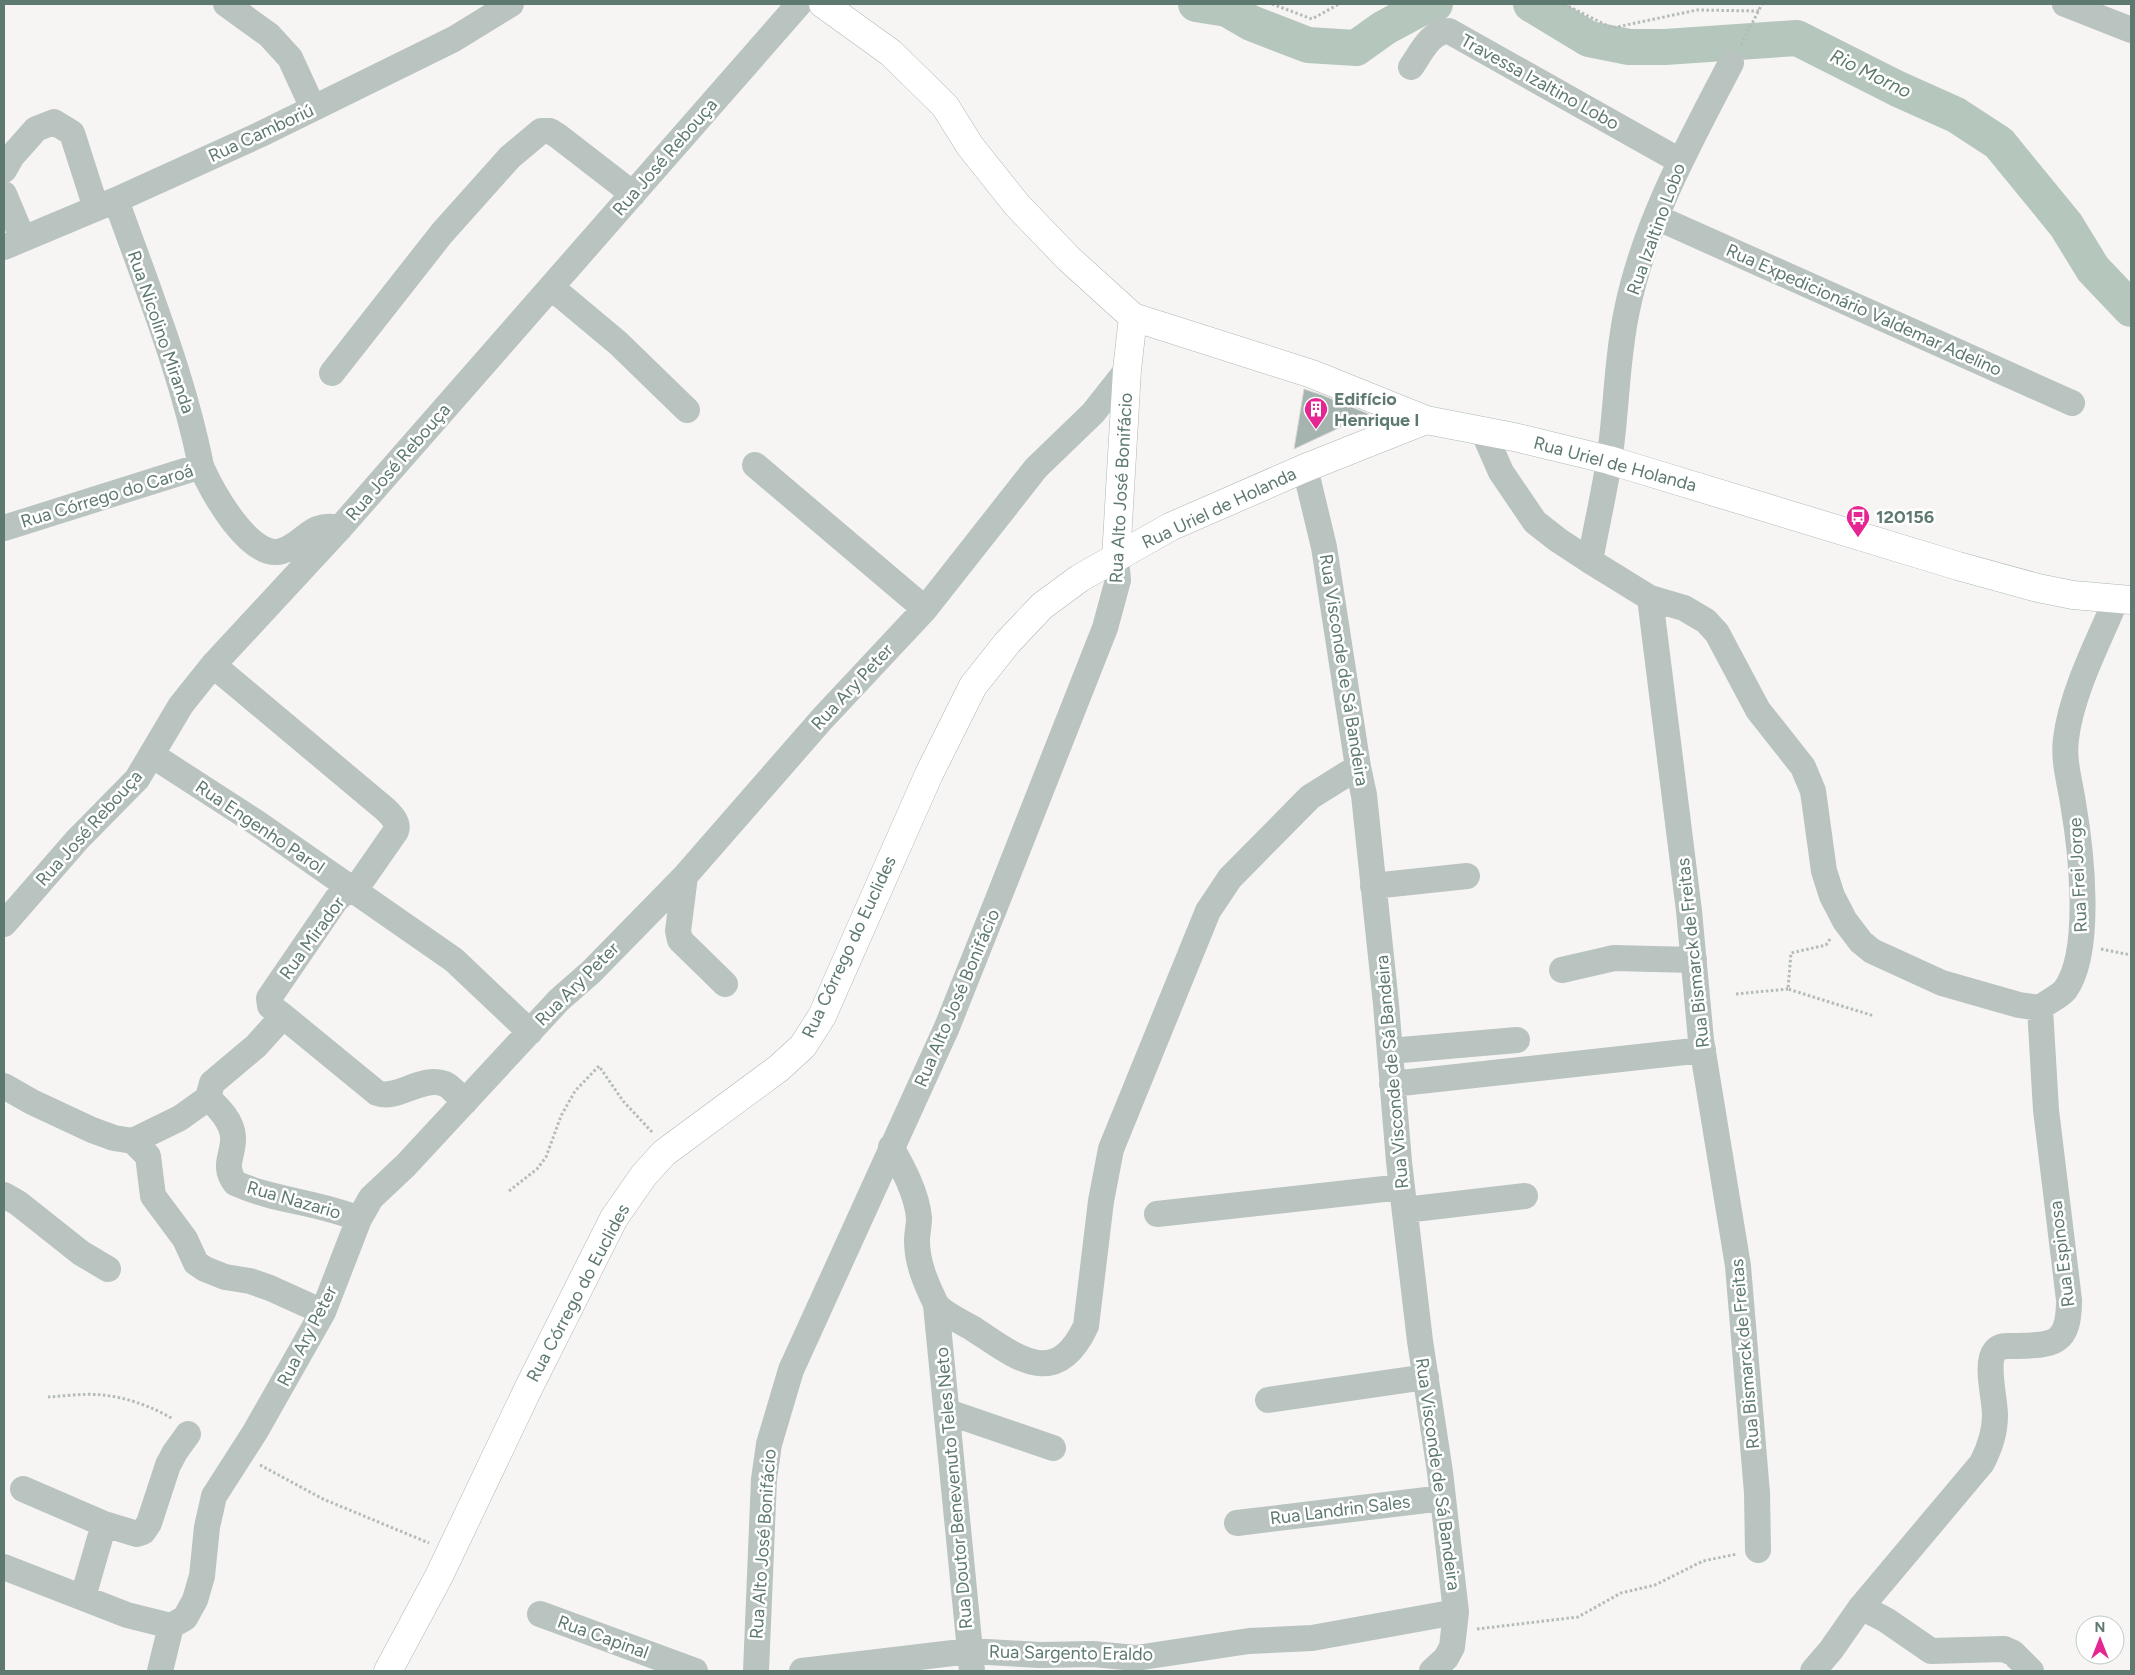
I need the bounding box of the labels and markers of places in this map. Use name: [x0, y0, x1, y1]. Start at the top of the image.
place label: Edifício Henrique I: [1334, 388, 1420, 431]
building icon: Edifício Henrique I: [1303, 396, 1329, 430]
bus stop icon: 120156: [1845, 504, 1871, 538]
place label: 120156: [1876, 506, 1934, 528]

